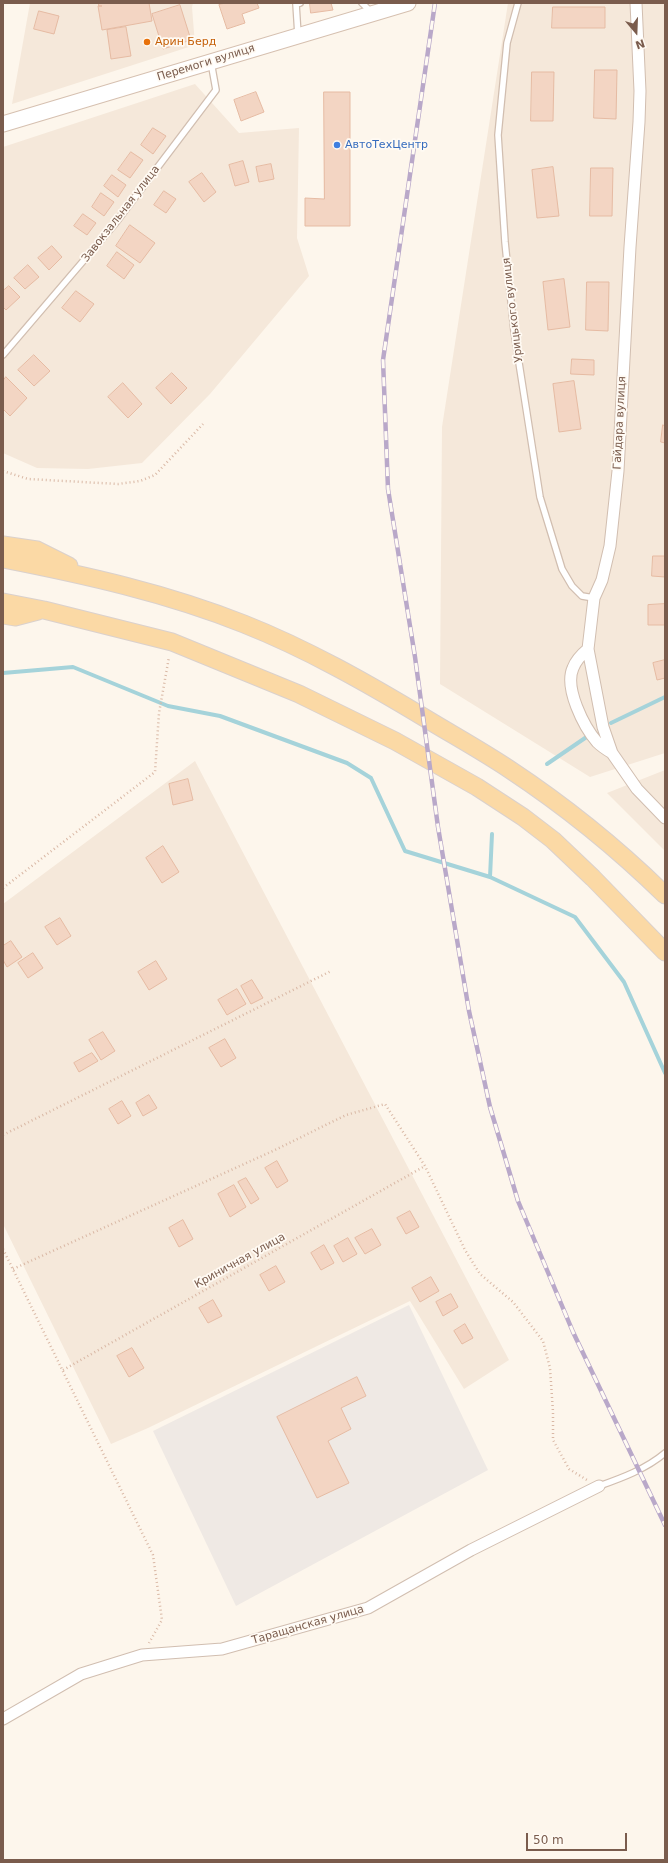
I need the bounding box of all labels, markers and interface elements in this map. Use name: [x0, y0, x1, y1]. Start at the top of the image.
north arrow: [616, 12, 656, 52]
place label: Арин Берд: [155, 35, 216, 49]
text: N: [634, 36, 647, 51]
marker: Арин Берд: [142, 37, 152, 47]
street label: Перемоги вулиця: [156, 42, 256, 84]
place label: АвтоТехЦентр: [345, 138, 428, 152]
marker: АвтоТехЦентр: [332, 140, 342, 150]
street label: Завокзальная улица: [79, 163, 163, 265]
street label: Урицького вулиця: [500, 257, 526, 363]
street label: Гайдара вулиця: [611, 376, 629, 470]
street label: Криничная улица: [192, 1231, 288, 1291]
street label: Таращанская улица: [250, 1603, 366, 1647]
scale bar: [528, 1825, 629, 1851]
text: 50 m: [533, 1833, 564, 1847]

